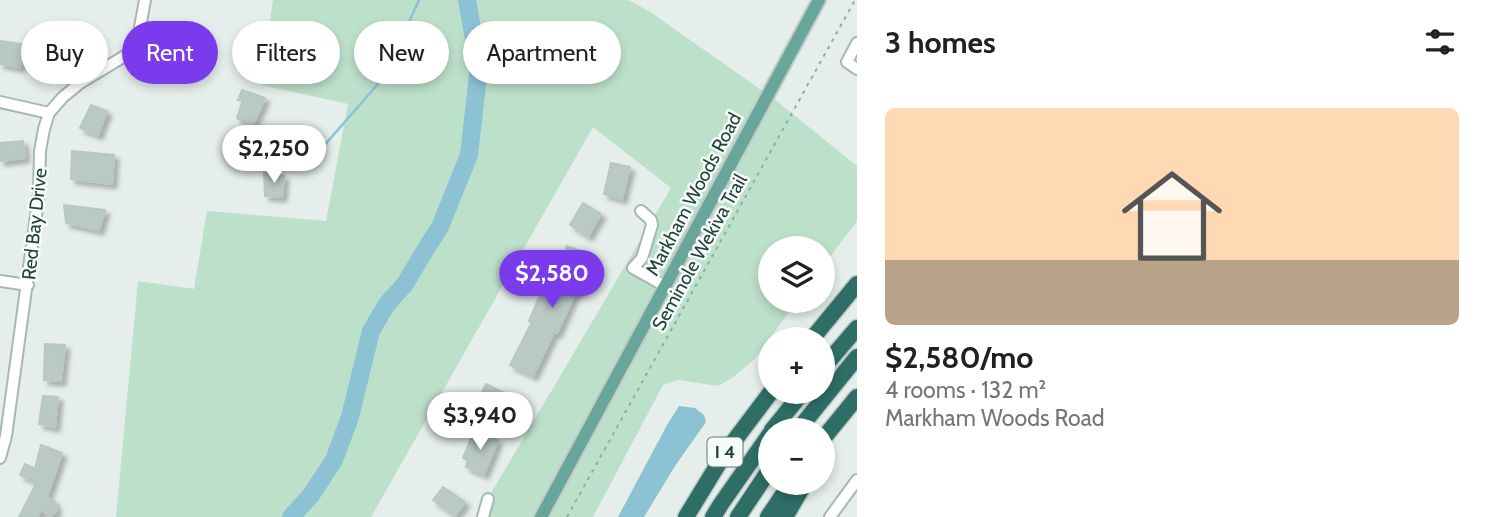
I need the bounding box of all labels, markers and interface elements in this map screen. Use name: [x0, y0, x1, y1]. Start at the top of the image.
chip: Buy: [21, 21, 108, 84]
chip: Rent: [122, 21, 218, 84]
chip: Filters: [232, 21, 340, 84]
chip: New: [354, 21, 449, 84]
chip: Apartment: [463, 21, 621, 84]
icon: filters: [1421, 23, 1459, 61]
text: 3 homes: [885, 24, 996, 61]
street label: Markham Woods Road: [641, 109, 746, 280]
pin: $2,250: [217, 125, 331, 185]
text: $2,250: [238, 134, 310, 162]
icon: home: [1109, 153, 1235, 279]
street label: Red Bay Drive: [17, 167, 52, 281]
street label: Seminole Wekiva Trail: [647, 170, 752, 334]
map controls: [758, 236, 835, 495]
button: layers: [758, 236, 835, 313]
pin: $2,580: [495, 250, 609, 310]
text: $2,580: [515, 259, 589, 287]
button: +: [758, 327, 835, 404]
text: $2,580/mo: [885, 339, 1033, 376]
text: 4 rooms · 132 m²: [885, 376, 1046, 404]
pin: $3,940: [423, 392, 537, 452]
text: $3,940: [443, 401, 517, 429]
text: Markham Woods Road: [885, 404, 1105, 432]
button: −: [758, 418, 835, 495]
road number: I 4: [708, 438, 742, 466]

